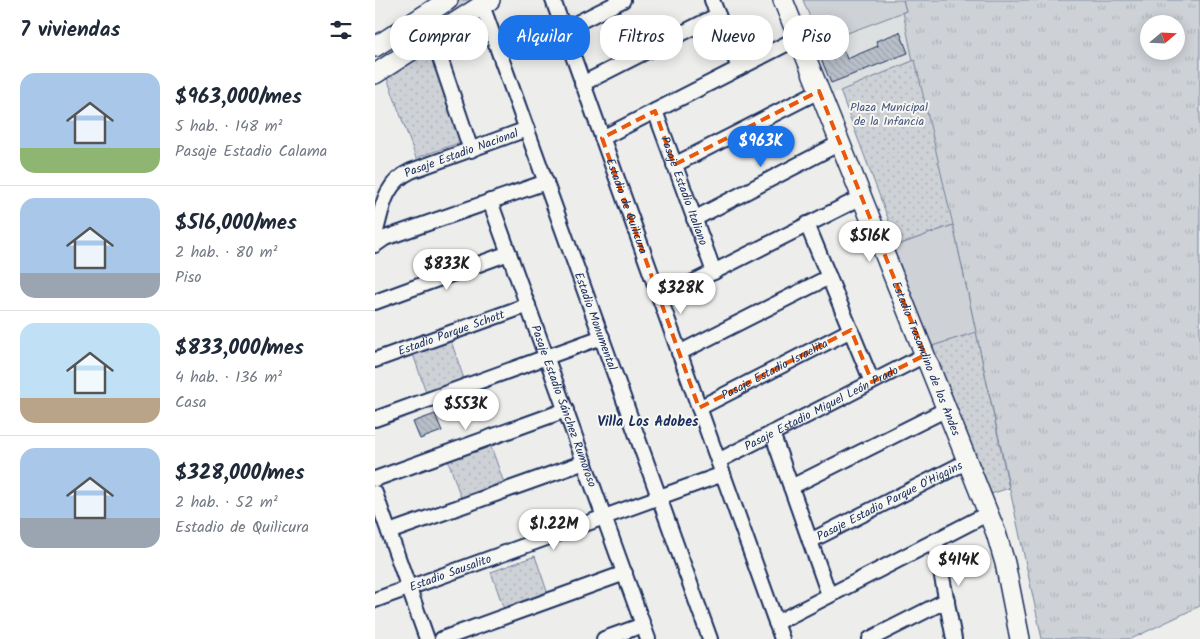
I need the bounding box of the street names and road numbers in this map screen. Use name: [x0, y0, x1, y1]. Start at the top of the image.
street label: Pasaje Estadio Nacional: [400, 123, 521, 182]
street label: Pasaje Estadio Italiano: [656, 134, 713, 248]
street label: Estadio de Quilicura: [601, 156, 653, 257]
street label: Estadio Monumental: [569, 269, 622, 373]
street label: Estadio Trasandino de los Andes: [887, 278, 966, 439]
street label: Estadio Parque Schott: [395, 305, 508, 361]
street label: Pasaje Estadio Sánchez Rumoroso: [526, 322, 602, 490]
street label: Pasaje Estadio Israelita: [718, 334, 832, 405]
street label: Pasaje Estadio Miguel León Prado: [741, 361, 902, 456]
street label: Pasaje Estadio Parque O'Higgins: [813, 456, 966, 546]
street label: Estadio Sausalito: [407, 549, 494, 596]

